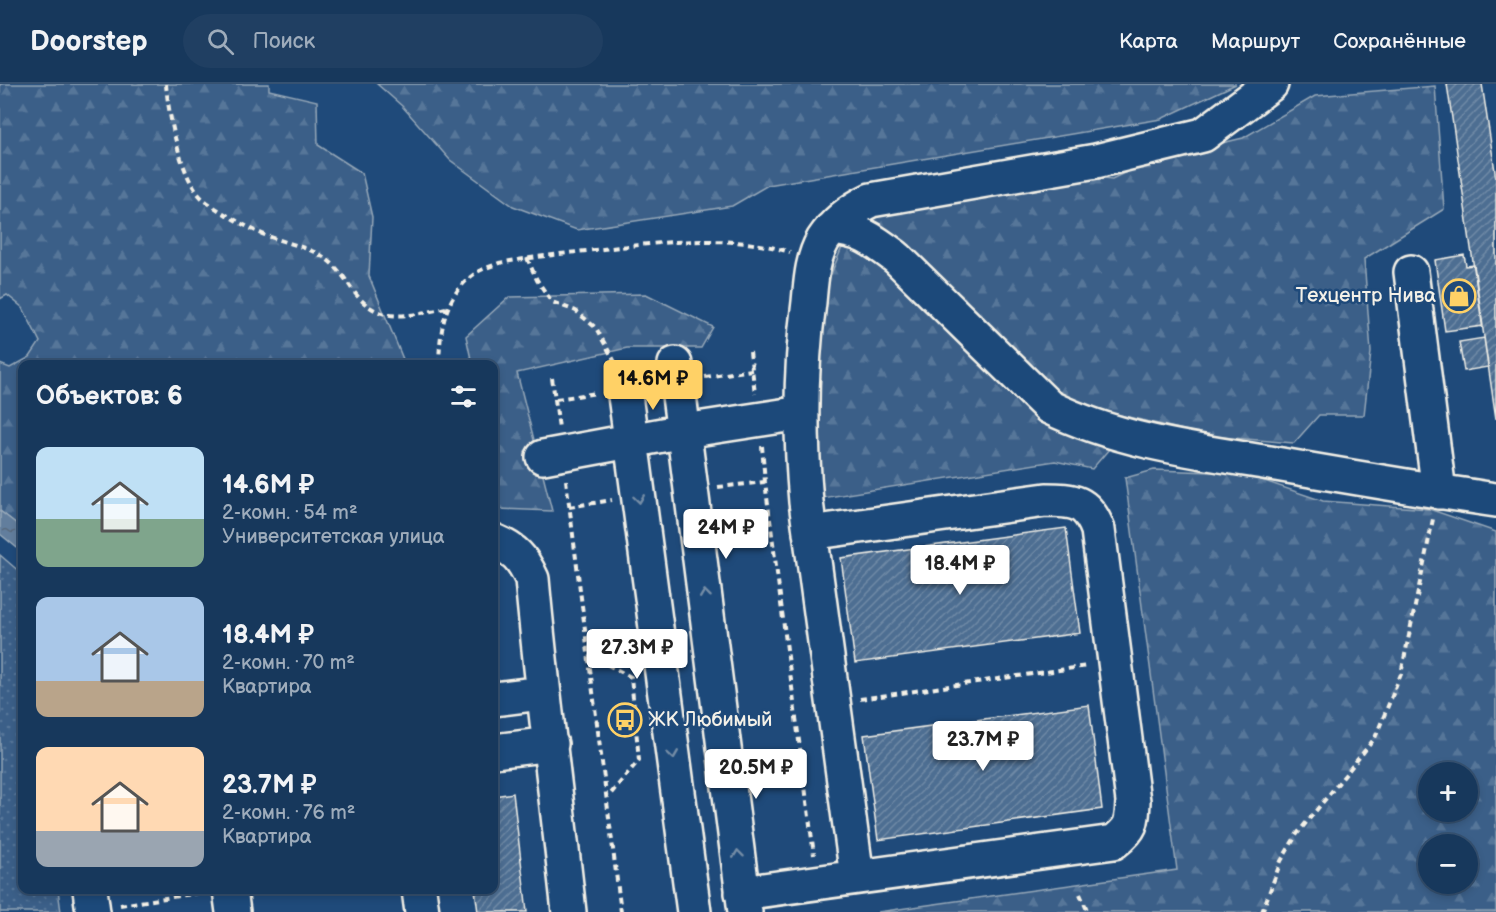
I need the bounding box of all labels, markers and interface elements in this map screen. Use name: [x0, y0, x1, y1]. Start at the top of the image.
search box: [183, 14, 603, 68]
text: Doorstep: [30, 25, 147, 58]
icon: search: [204, 25, 237, 58]
text: Поиск: [252, 28, 315, 55]
text: Карта: [1119, 29, 1178, 54]
text: Маршрут: [1211, 29, 1300, 54]
text: Сохранённые: [1333, 29, 1466, 54]
shop icon: Техцентр Нива: [1441, 278, 1477, 314]
place label: Техцентр Нива: [1296, 284, 1436, 308]
pin: 14.6M ₽: [598, 360, 708, 411]
text: 14.6M ₽: [618, 367, 689, 391]
icon: filters: [447, 380, 480, 413]
text: Объектов: 6: [36, 381, 183, 412]
text: 14.6M ₽: [222, 470, 314, 501]
icon: home: [84, 471, 156, 543]
one-way arrow: [633, 495, 645, 504]
text: 2-комн. · 54 m²: [222, 501, 358, 525]
pin: 24M ₽: [684, 509, 768, 560]
text: 24M ₽: [697, 516, 755, 540]
text: Университетская улица: [222, 525, 445, 549]
pin: 18.4M ₽: [905, 545, 1015, 596]
text: 18.4M ₽: [925, 552, 995, 576]
one-way arrow: [699, 590, 712, 599]
text: 18.4M ₽: [222, 620, 314, 651]
icon: home: [84, 621, 156, 693]
pin: 27.3M ₽: [582, 629, 692, 680]
text: 27.3M ₽: [601, 636, 673, 660]
text: 2-комн. · 70 m²: [222, 651, 355, 675]
text: Квартира: [222, 675, 312, 699]
bus stop icon: ЖК Любимый: [607, 702, 643, 738]
place label: ЖК Любимый: [648, 708, 773, 732]
pin: 23.7M ₽: [928, 721, 1038, 772]
text: 23.7M ₽: [947, 728, 1019, 752]
pin: 20.5M ₽: [701, 749, 811, 800]
one-way arrow: [666, 751, 679, 760]
text: 20.5M ₽: [719, 756, 793, 780]
map controls: [1418, 762, 1478, 894]
button: +: [1418, 762, 1478, 822]
text: 23.7M ₽: [222, 770, 317, 801]
icon: home: [84, 771, 156, 843]
text: 2-комн. · 76 m²: [222, 801, 355, 825]
text: Квартира: [222, 825, 312, 849]
button: −: [1418, 834, 1478, 894]
one-way arrow: [732, 849, 744, 859]

